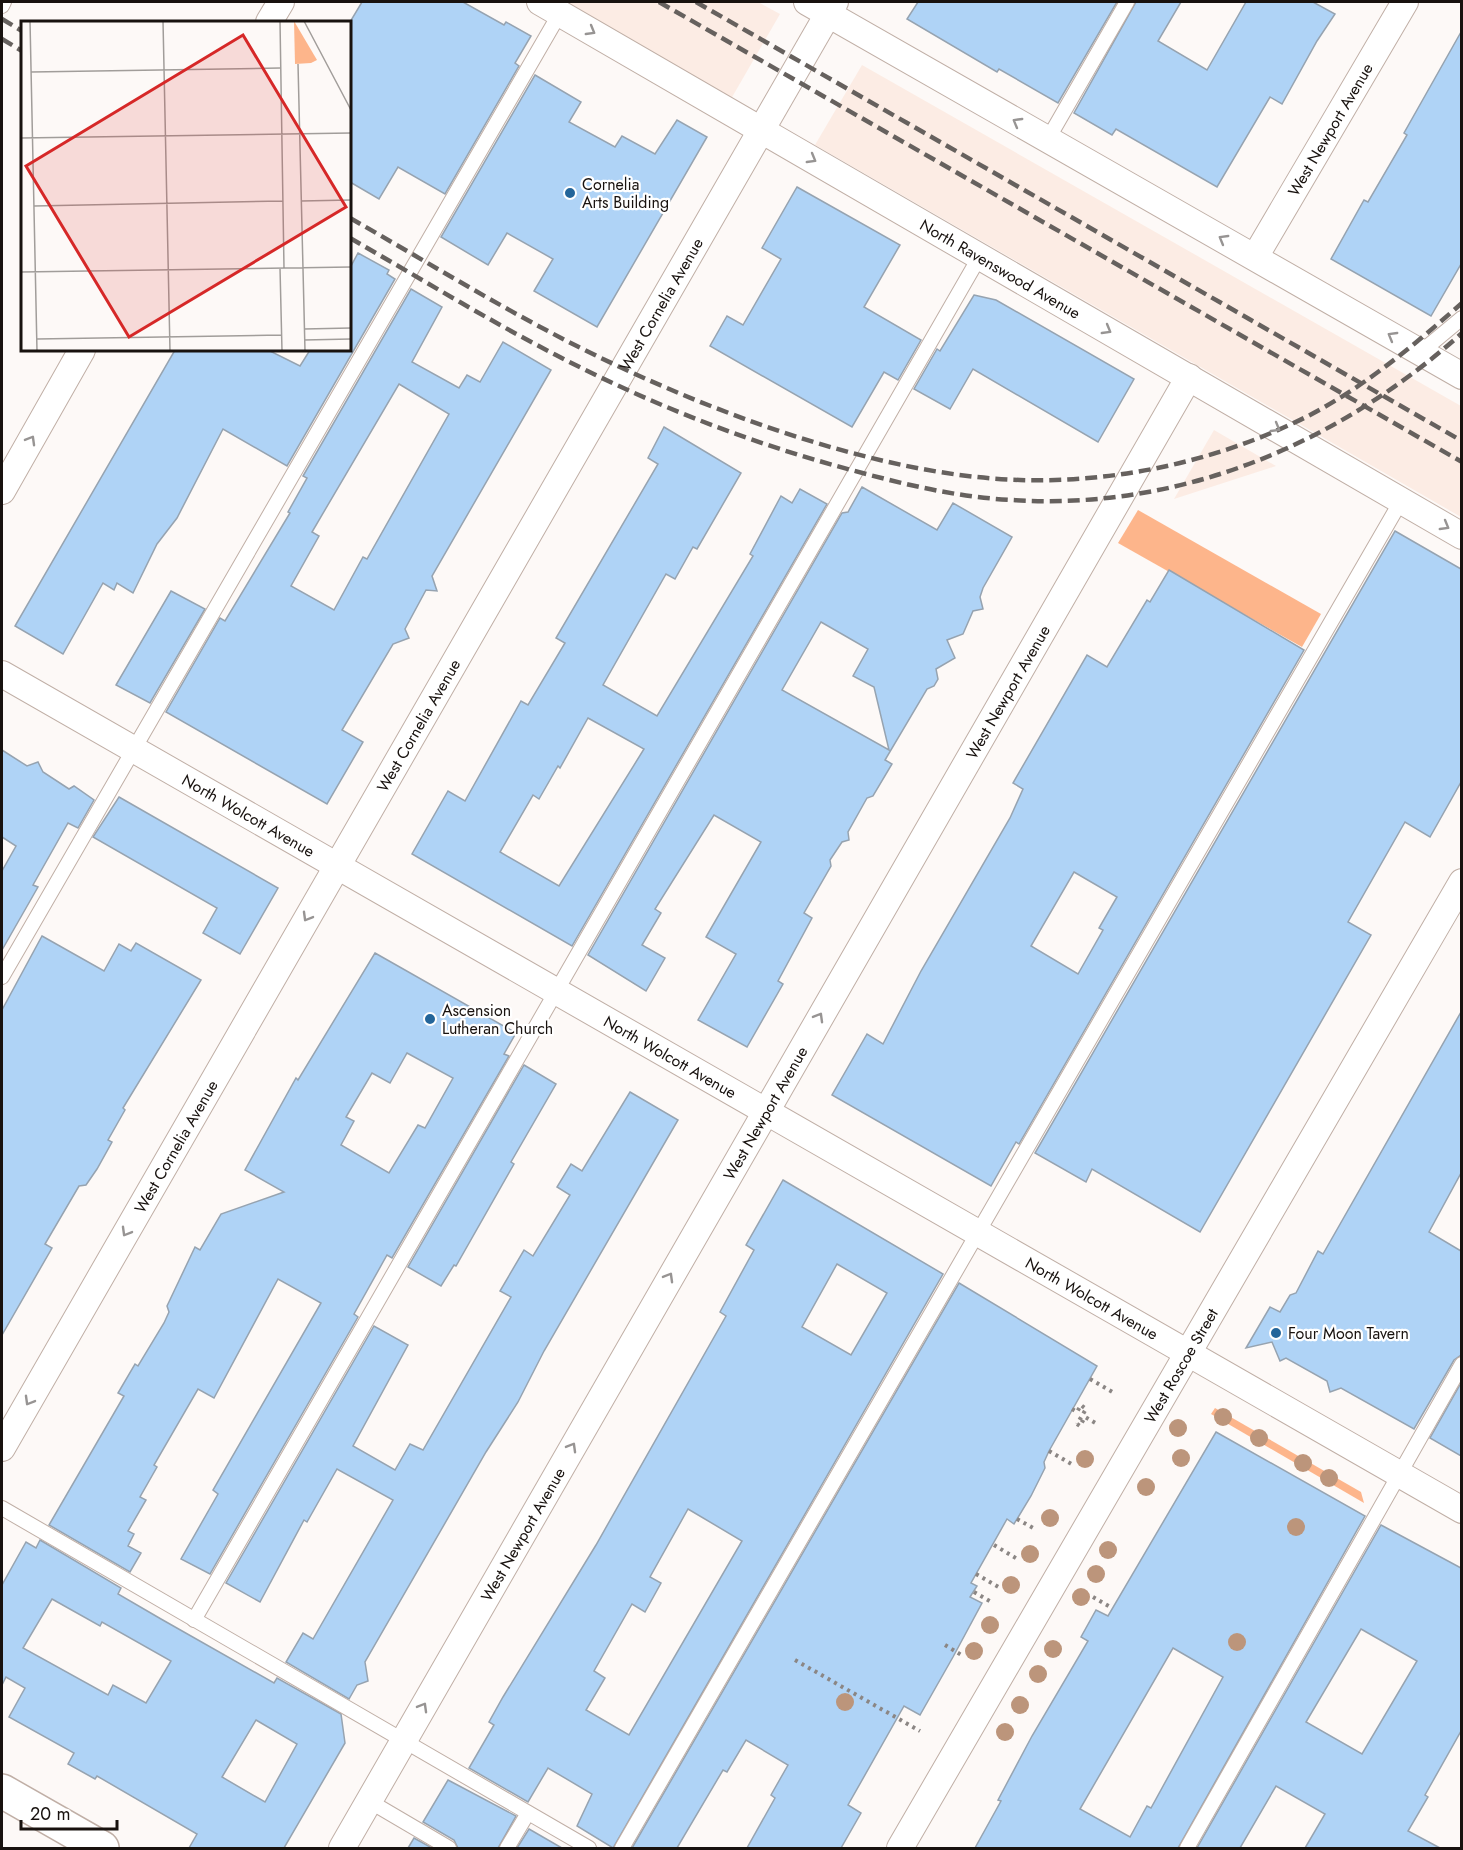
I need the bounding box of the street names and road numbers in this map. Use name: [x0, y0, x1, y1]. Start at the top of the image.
street label: West Newport Avenue: [1282, 59, 1379, 201]
street label: North Ravenswood Avenue: [916, 213, 1085, 325]
street label: West Cornelia Avenue: [614, 234, 709, 375]
street label: West Newport Avenue: [960, 621, 1056, 763]
street label: West Cornelia Avenue: [371, 655, 466, 796]
street label: North Wolcott Avenue: [178, 768, 319, 863]
street label: North Wolcott Avenue: [599, 1010, 741, 1104]
street label: West Newport Avenue: [718, 1042, 813, 1185]
street label: West Cornelia Avenue: [129, 1076, 224, 1217]
street label: North Wolcott Avenue: [1021, 1251, 1162, 1346]
street label: West Roscoe Street: [1138, 1304, 1224, 1428]
street label: West Newport Avenue: [475, 1463, 571, 1606]

